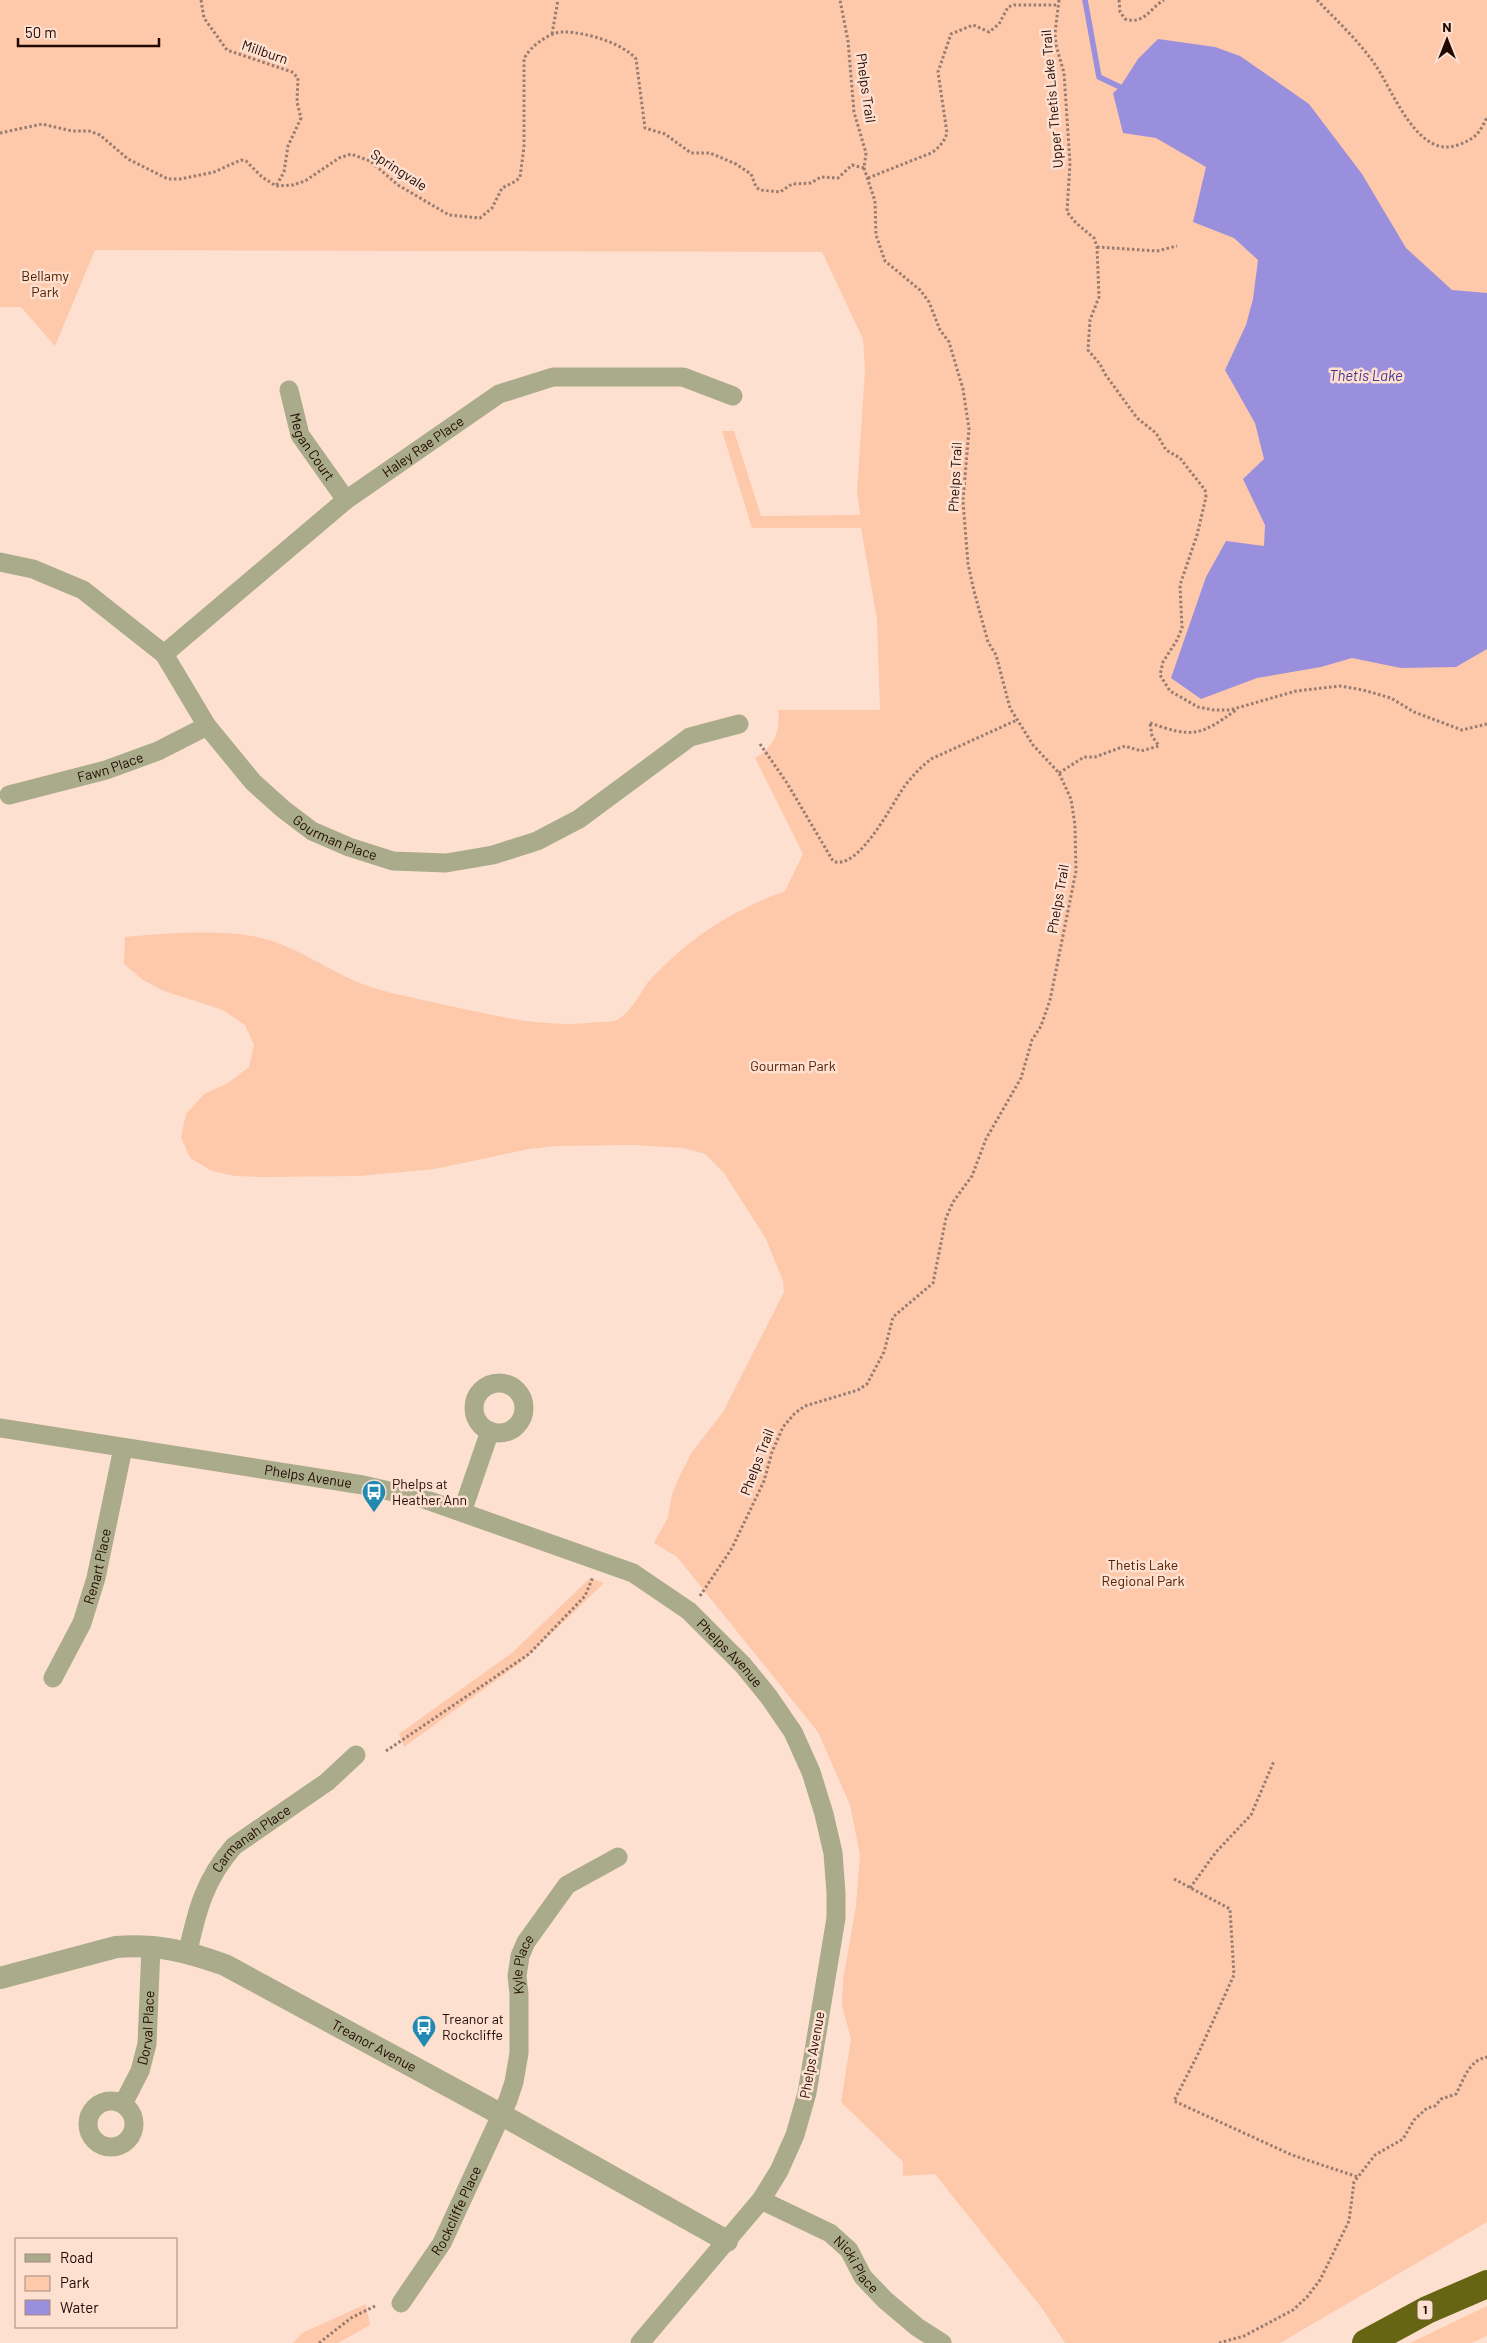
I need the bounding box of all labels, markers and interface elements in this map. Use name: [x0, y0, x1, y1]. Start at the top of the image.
scale bar: [18, 15, 159, 47]
north arrow: [1422, 15, 1472, 65]
text: N: [1442, 18, 1452, 35]
text: 50 m: [25, 23, 57, 41]
street label: Upper Thetis Lake Trail: [1037, 29, 1066, 169]
street label: Millburn: [240, 36, 291, 67]
street label: Phelps Trail: [853, 52, 880, 124]
street label: Springvale: [368, 145, 431, 194]
park label: Bellamy Park: [21, 267, 69, 300]
water label: Thetis Lake: [1329, 366, 1403, 384]
street label: Megan Court: [287, 411, 339, 484]
street label: Haley Rae Place: [379, 412, 467, 480]
street label: Phelps Trail: [944, 442, 965, 512]
street label: Fawn Place: [75, 748, 145, 785]
street label: Gourman Place: [290, 811, 379, 863]
street label: Phelps Trail: [1043, 863, 1072, 935]
park label: Gourman Park: [750, 1057, 836, 1074]
street label: Phelps Trail: [736, 1426, 777, 1498]
street label: Phelps Avenue: [263, 1461, 353, 1491]
place label: Phelps at Heather Ann: [392, 1475, 467, 1508]
bus stop icon: Phelps at Heather Ann: [361, 1479, 387, 1513]
street label: Renart Place: [79, 1527, 114, 1606]
park label: Thetis Lake Regional Park: [1102, 1556, 1184, 1589]
street label: Phelps Avenue: [694, 1615, 767, 1690]
street label: Carmanah Place: [208, 1801, 294, 1875]
street label: Kyle Place: [508, 1930, 537, 1995]
street label: Dorval Place: [133, 1990, 157, 2067]
place label: Treanor at Rockcliffe: [442, 2010, 504, 2043]
street label: Phelps Avenue: [795, 2010, 828, 2100]
bus stop icon: Treanor at Rockcliffe: [411, 2014, 437, 2048]
street label: Treanor Avenue: [329, 2015, 420, 2075]
street label: Rockcliffe Place: [427, 2163, 484, 2259]
street label: Nicki Place: [831, 2232, 883, 2296]
legend: [15, 2238, 178, 2328]
text: Road: [60, 2248, 93, 2266]
text: Park: [60, 2273, 90, 2291]
text: Water: [60, 2298, 99, 2316]
road number: 1: [1418, 2300, 1432, 2320]

